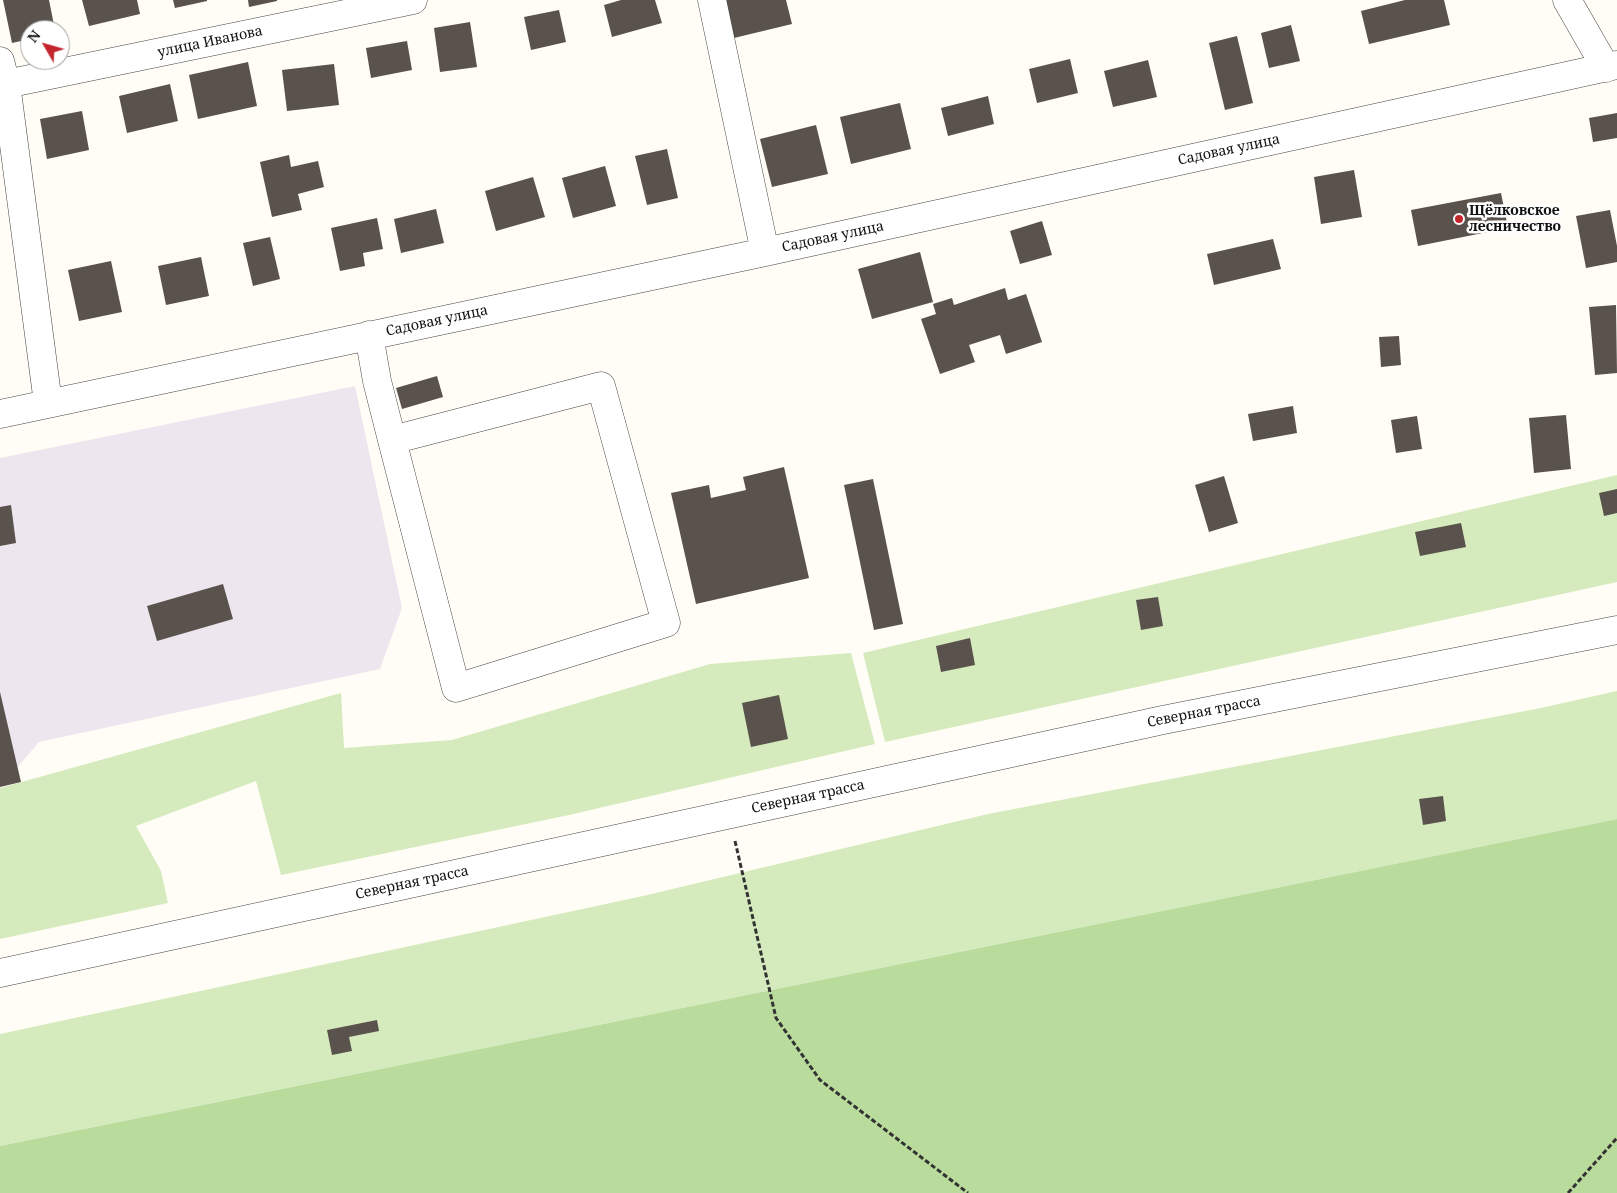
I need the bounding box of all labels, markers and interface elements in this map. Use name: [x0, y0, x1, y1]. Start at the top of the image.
north arrow: [20, 20, 70, 70]
street label: улица Иванова: [156, 23, 264, 61]
text: N: [23, 26, 44, 46]
street label: Садовая улица: [1176, 131, 1282, 169]
place label: Щёлковское лесничество: [1469, 203, 1561, 236]
marker: Щёлковское лесничество: [1453, 213, 1465, 225]
street label: Садовая улица: [780, 218, 886, 256]
street label: Садовая улица: [384, 302, 490, 340]
street label: Северная трасса: [1146, 693, 1262, 731]
street label: Северная трасса: [750, 777, 866, 817]
street label: Северная трасса: [354, 863, 470, 903]

